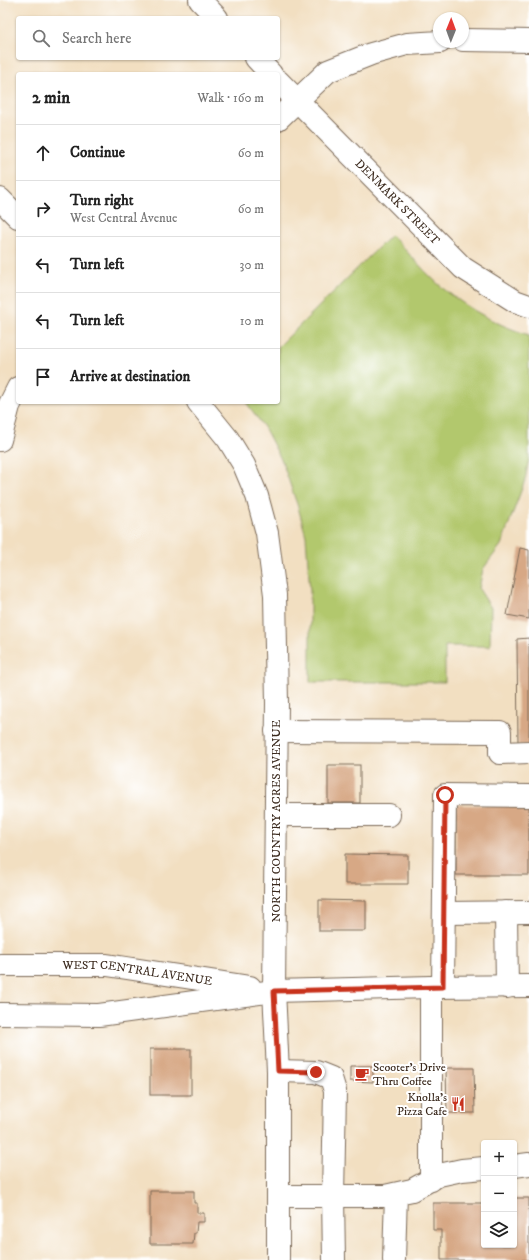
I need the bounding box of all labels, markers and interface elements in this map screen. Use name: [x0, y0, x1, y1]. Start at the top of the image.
north arrow: [433, 12, 469, 48]
search box: [16, 16, 280, 60]
icon: search: [30, 27, 52, 49]
text: Search here: [62, 29, 131, 48]
text: 2 min: [32, 87, 70, 109]
text: Walk · 160 m: [197, 90, 264, 106]
icon: ahead: [32, 142, 54, 164]
text: Continue: [70, 143, 125, 162]
text: 60 m: [238, 145, 264, 161]
street label: DENMARK STREET: [352, 156, 443, 248]
text: Turn right: [70, 191, 133, 210]
icon: right: [32, 198, 54, 220]
text: 60 m: [238, 201, 264, 217]
text: West Central Avenue: [70, 210, 177, 226]
icon: left: [32, 254, 54, 276]
text: Turn left: [70, 255, 124, 274]
text: 30 m: [240, 257, 264, 273]
icon: left: [32, 310, 54, 332]
text: Turn left: [70, 311, 124, 330]
text: 10 m: [240, 313, 264, 329]
icon: arrive: [32, 366, 54, 388]
text: Arrive at destination: [70, 367, 190, 386]
street label: NORTH COUNTRY ACRES AVENUE: [269, 719, 284, 922]
route start: [436, 786, 454, 804]
street label: WEST CENTRAL AVENUE: [62, 958, 214, 989]
place label: Scooter's Drive Thru Coffee: [373, 1060, 446, 1089]
route end: [307, 1063, 325, 1081]
cafe icon: Scooter's Drive Thru Coffee: [354, 1066, 370, 1082]
place label: Knolla's Pizza Cafe: [397, 1090, 447, 1119]
restaurant icon: Knolla's Pizza Cafe: [450, 1096, 466, 1112]
map controls: [481, 1140, 517, 1248]
button: +: [481, 1140, 517, 1176]
button: −: [481, 1176, 517, 1212]
button: layers: [481, 1212, 517, 1248]

